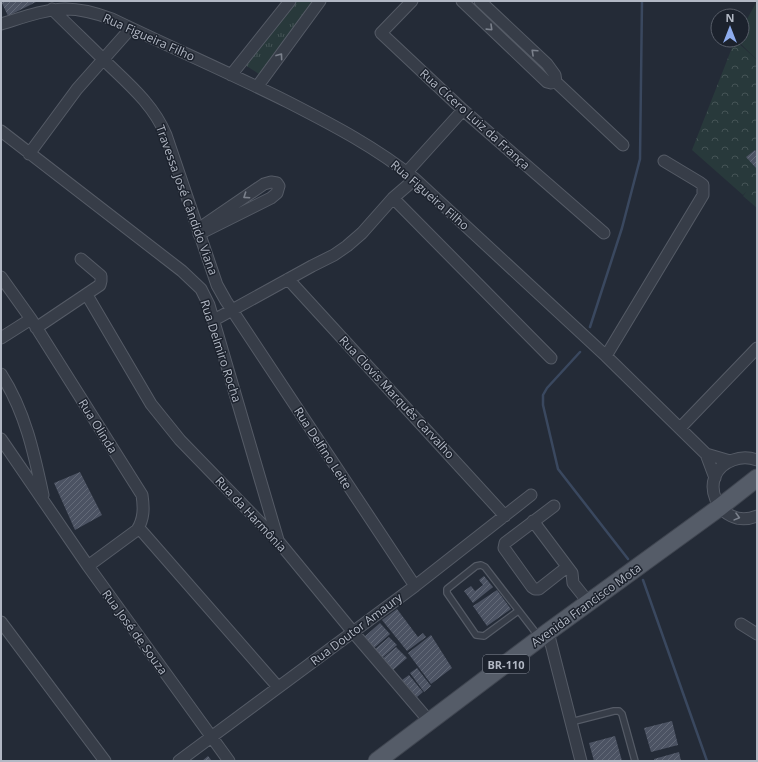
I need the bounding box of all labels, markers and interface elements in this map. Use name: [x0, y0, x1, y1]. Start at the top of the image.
north arrow: [710, 8, 750, 48]
street label: Rua Figueira Filho: [100, 9, 198, 65]
text: N: [726, 10, 734, 25]
one-way arrow: [485, 23, 493, 31]
one-way arrow: [531, 49, 539, 56]
one-way arrow: [275, 53, 282, 60]
street label: Rua Cícero Luiz da França: [416, 65, 534, 173]
street label: Travessa José Cândido Viana: [152, 123, 222, 277]
street label: Rua Figueira Filho: [387, 156, 473, 234]
one-way arrow: [243, 191, 250, 199]
street label: Rua Delmiro Rocha: [196, 298, 246, 404]
street label: Rua Clovis Marquês Carvalho: [335, 332, 459, 462]
street label: Rua Olinda: [75, 395, 121, 457]
street label: Rua Delfino Leite: [290, 404, 356, 493]
street label: Rua da Harmônia: [212, 473, 290, 555]
one-way arrow: [734, 513, 740, 521]
street label: Avenida Francisco Mota: [527, 559, 645, 651]
street label: Rua José de Souza: [98, 586, 172, 678]
street label: Rua Doutor Amaury: [307, 588, 406, 669]
road number: BR-110: [483, 655, 529, 673]

